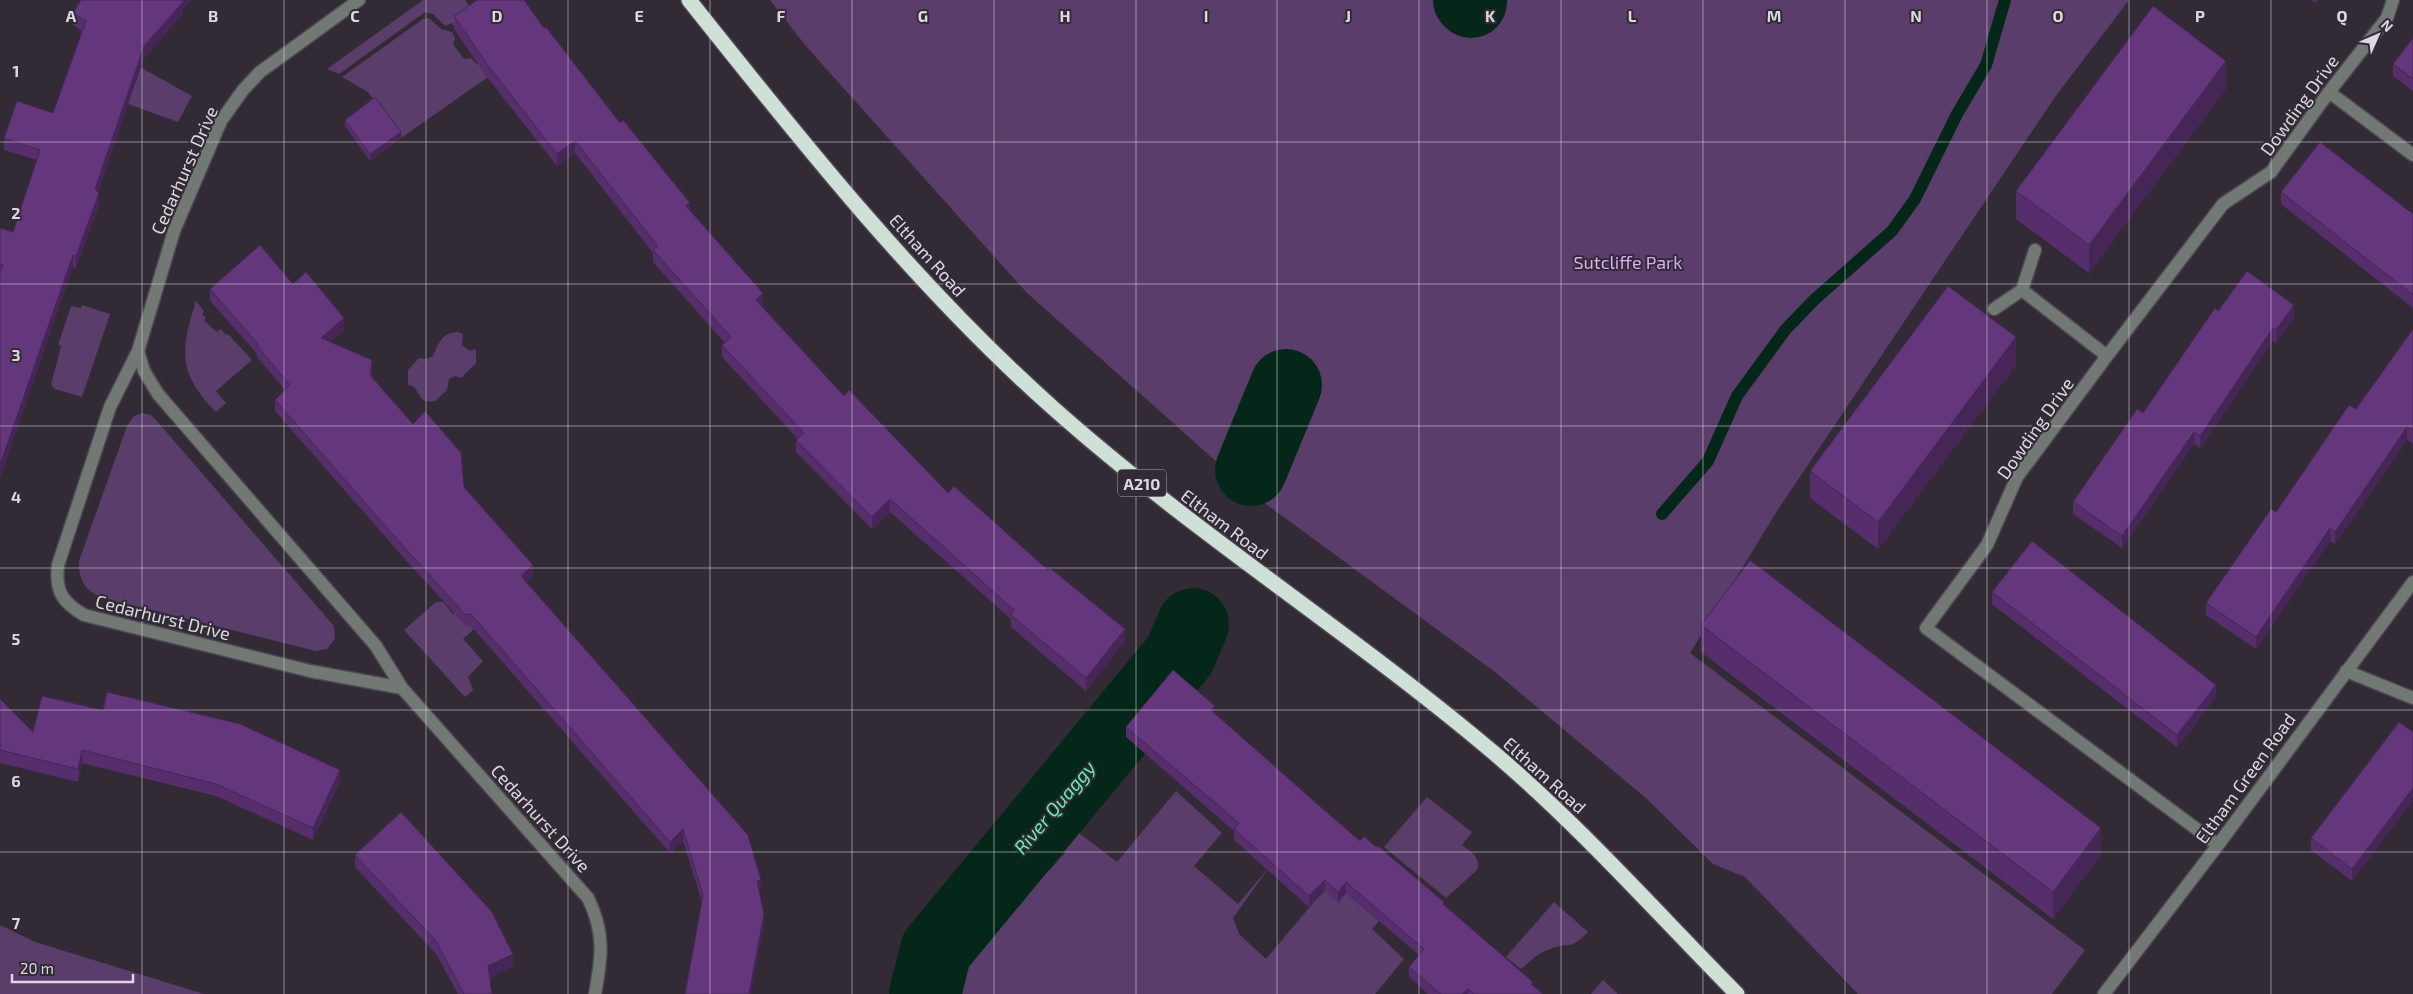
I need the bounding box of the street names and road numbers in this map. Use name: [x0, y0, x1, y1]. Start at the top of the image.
street label: Dowding Drive: [2255, 50, 2343, 160]
street label: Cedarhurst Drive: [146, 102, 222, 238]
street label: Eltham Road: [885, 209, 971, 301]
street label: Dowding Drive: [1992, 373, 2078, 483]
road number: A210: [1118, 469, 1166, 496]
street label: Eltham Road: [1177, 484, 1273, 564]
street label: Cedarhurst Drive: [93, 590, 233, 644]
street label: Eltham Green Road: [2190, 709, 2300, 847]
street label: Eltham Road: [1499, 732, 1591, 818]
street label: Cedarhurst Drive: [487, 759, 595, 877]

